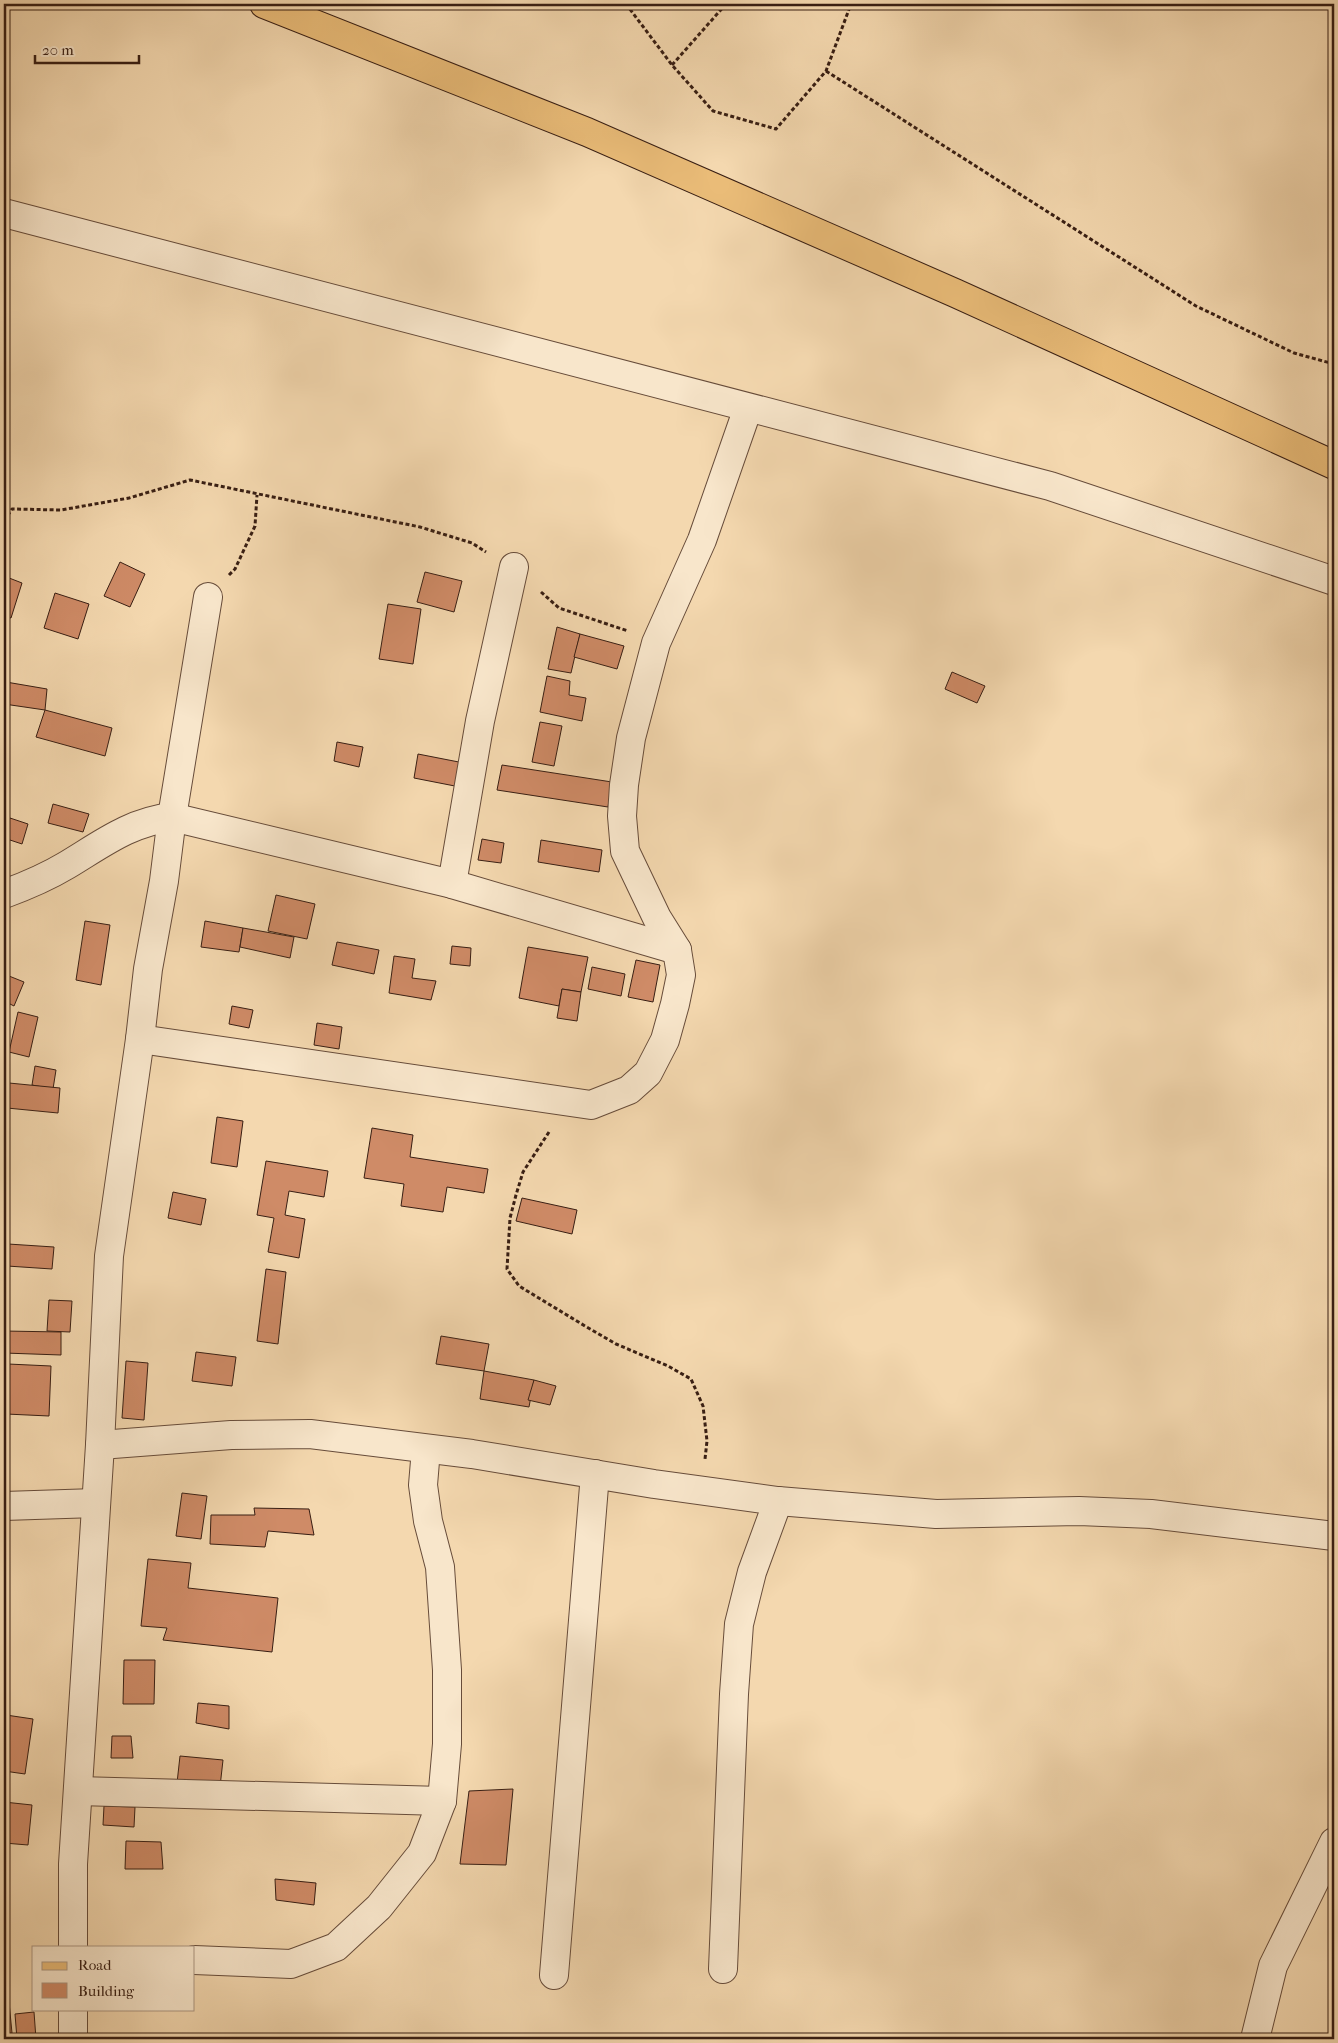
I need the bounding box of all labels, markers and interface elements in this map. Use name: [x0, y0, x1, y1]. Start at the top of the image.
scale bar: [35, 32, 139, 64]
text: 20 m: [42, 41, 74, 59]
legend: [32, 1946, 195, 2010]
text: Road: [78, 1956, 112, 1974]
text: Building: [78, 1982, 135, 2000]

